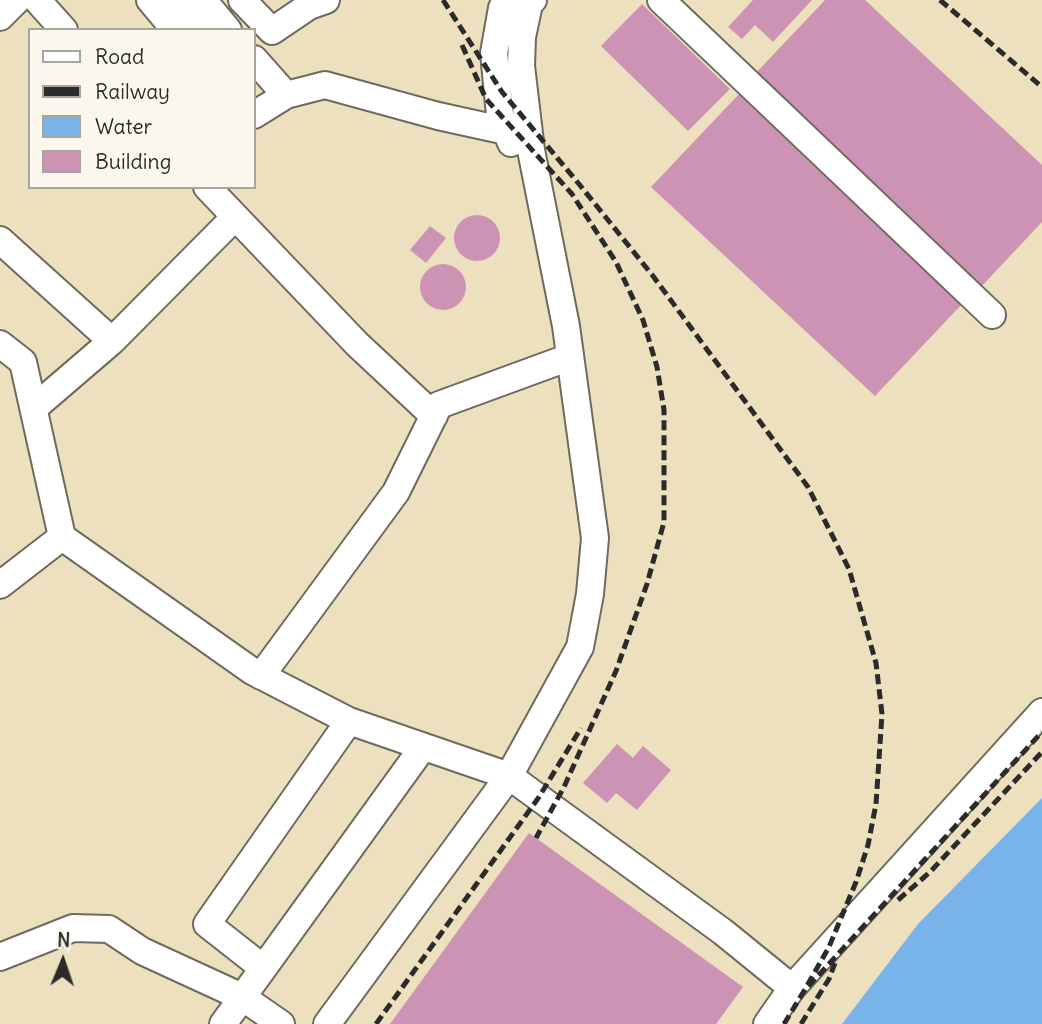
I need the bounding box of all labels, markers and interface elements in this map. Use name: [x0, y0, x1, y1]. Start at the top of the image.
legend: [28, 28, 256, 189]
text: Road: [95, 43, 144, 70]
text: Railway: [95, 78, 170, 105]
text: Water: [95, 113, 152, 140]
text: Building: [95, 148, 171, 175]
north arrow: [28, 926, 98, 996]
text: N: [57, 928, 71, 952]

